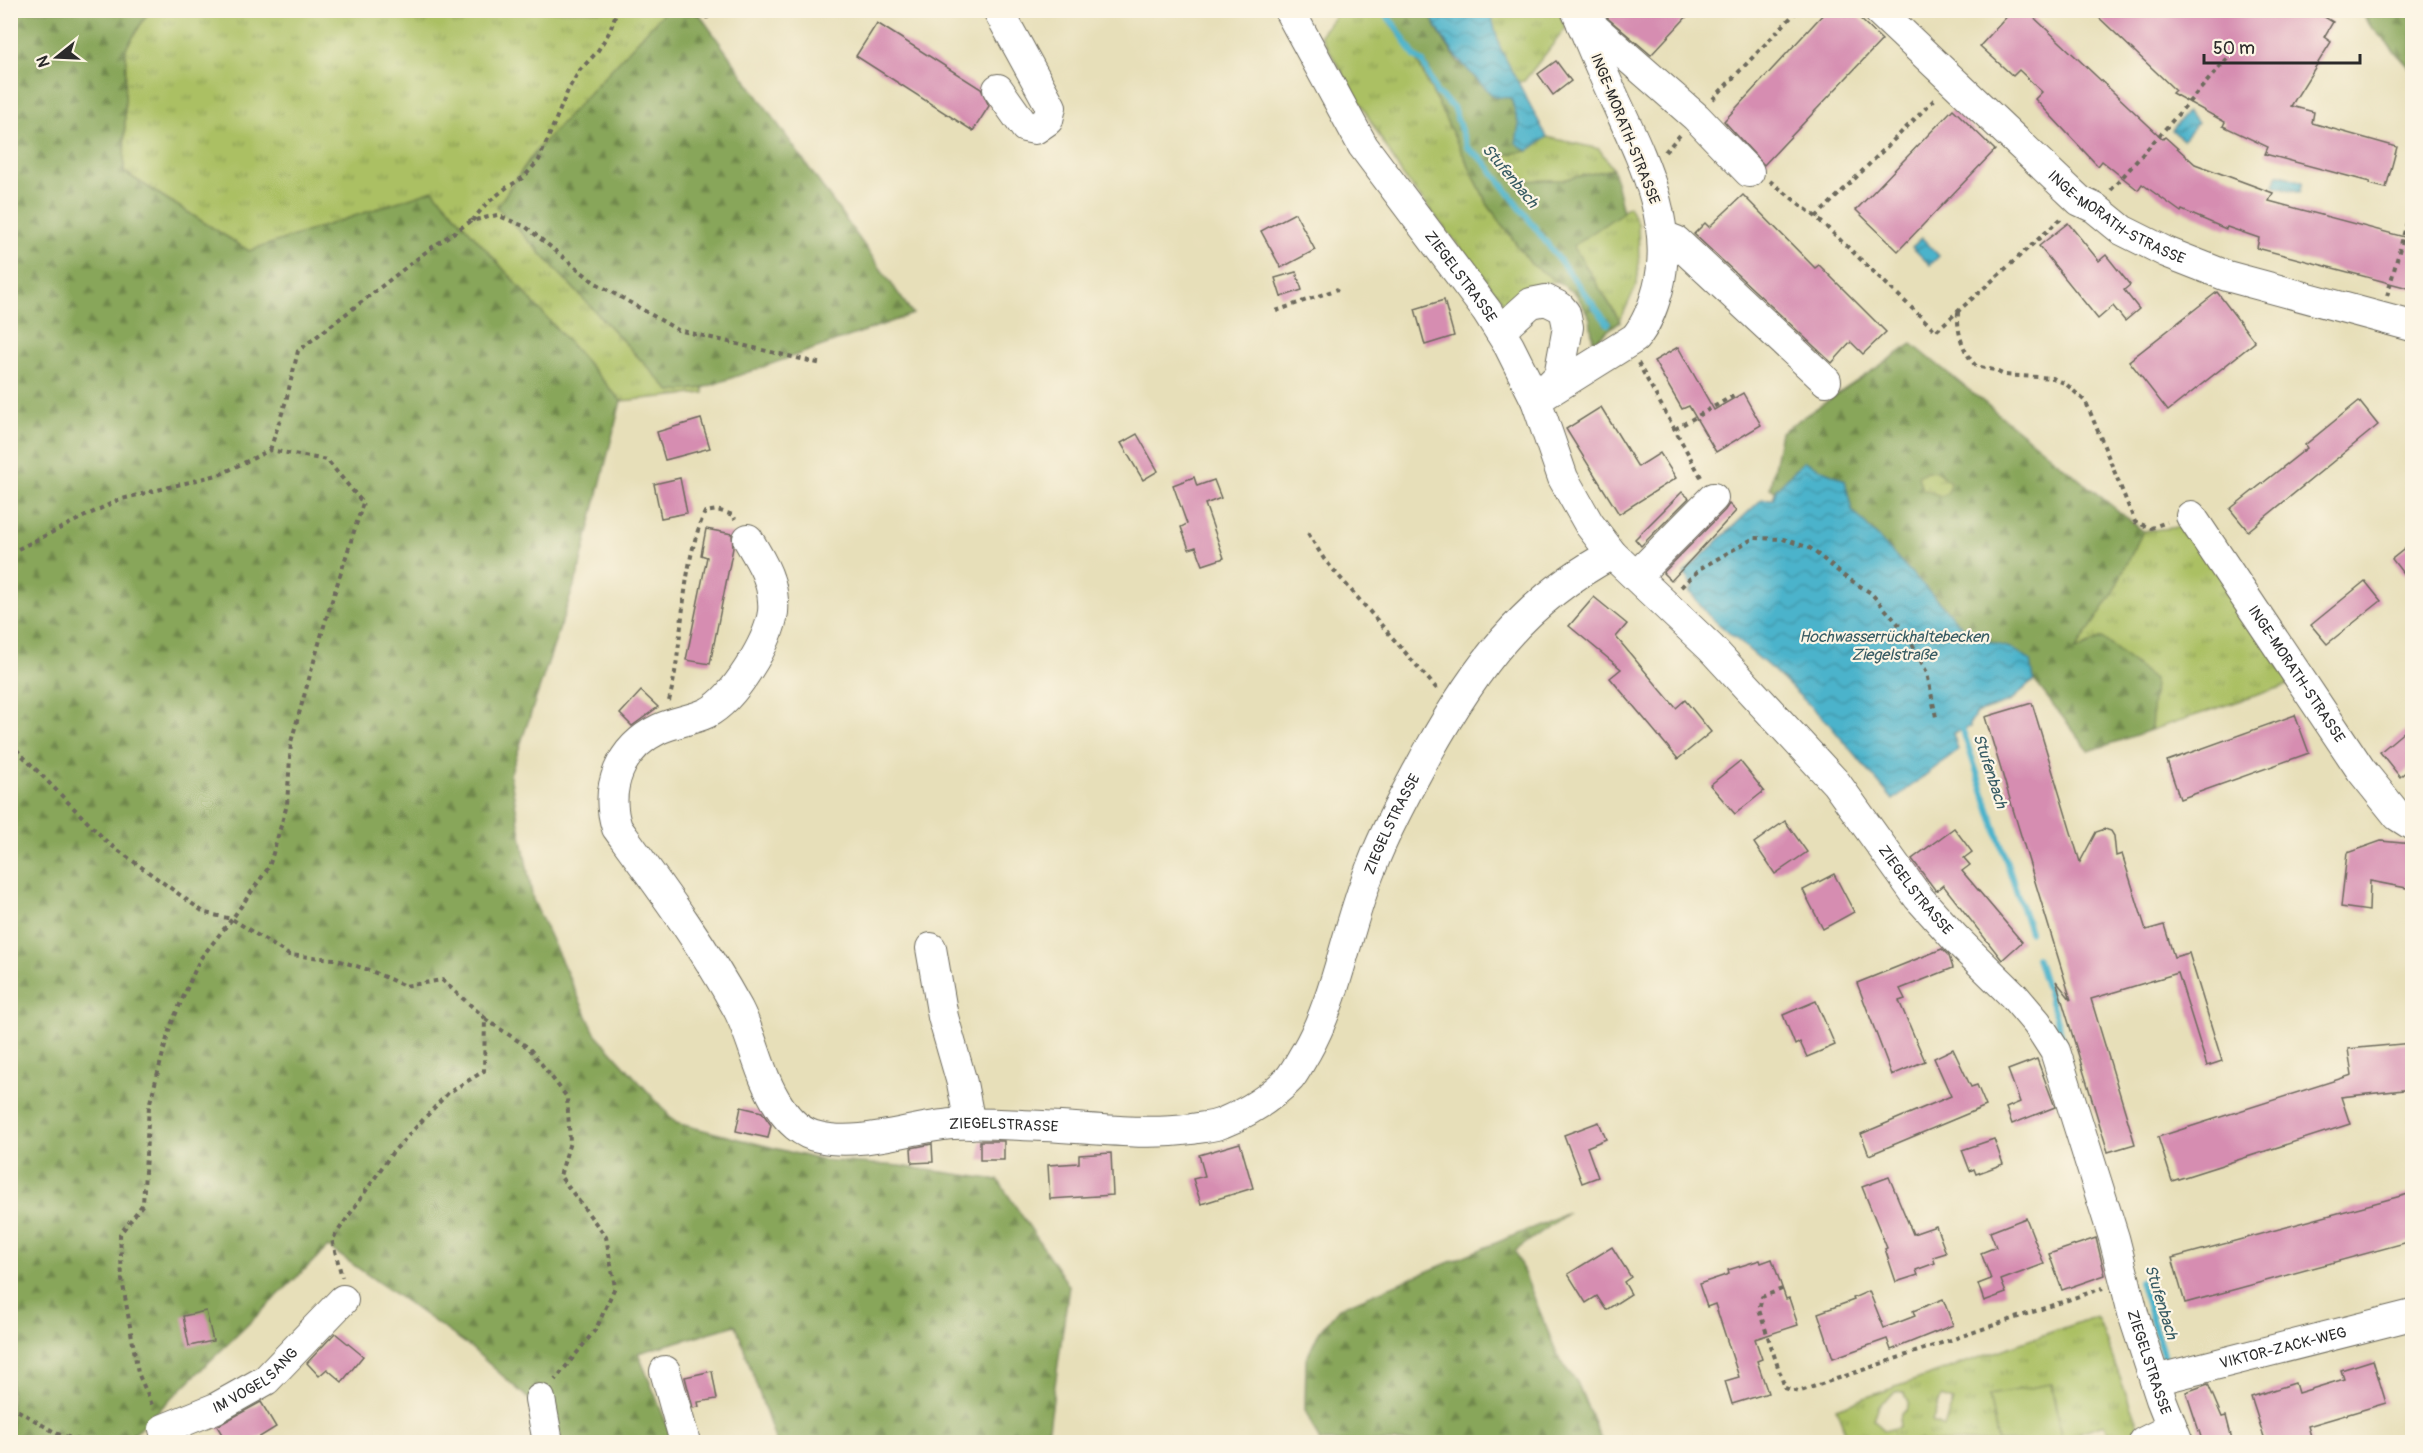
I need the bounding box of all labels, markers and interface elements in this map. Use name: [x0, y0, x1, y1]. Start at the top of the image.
north arrow: [27, 27, 87, 87]
scale bar: [2204, 27, 2360, 65]
text: 50 m: [2213, 37, 2255, 60]
street label: INGE-MORATH-STRASSE: [1586, 51, 1664, 207]
text: N: [32, 53, 55, 70]
water label: Stufenbach: [1478, 140, 1543, 213]
street label: INGE-MORATH-STRASSE: [2044, 166, 2188, 268]
street label: ZIEGELSTRASSE: [1421, 227, 1501, 326]
street label: INGE-MORATH-STRASSE: [2244, 602, 2349, 746]
water label: Hochwasserrückhaltebecken Ziegelstraße: [1799, 627, 1990, 665]
water label: Stufenbach: [1969, 731, 2012, 812]
street label: ZIEGELSTRASSE: [1360, 770, 1424, 877]
street label: ZIEGELSTRASSE: [1874, 841, 1957, 939]
street label: ZIEGELSTRASSE: [948, 1114, 1059, 1136]
water label: Stufenbach: [2140, 1262, 2182, 1343]
street label: ZIEGELSTRASSE: [2123, 1308, 2176, 1418]
street label: VIKTOR-ZACK-WEG: [2217, 1322, 2349, 1373]
street label: IM VOGELSANG: [210, 1343, 302, 1418]

